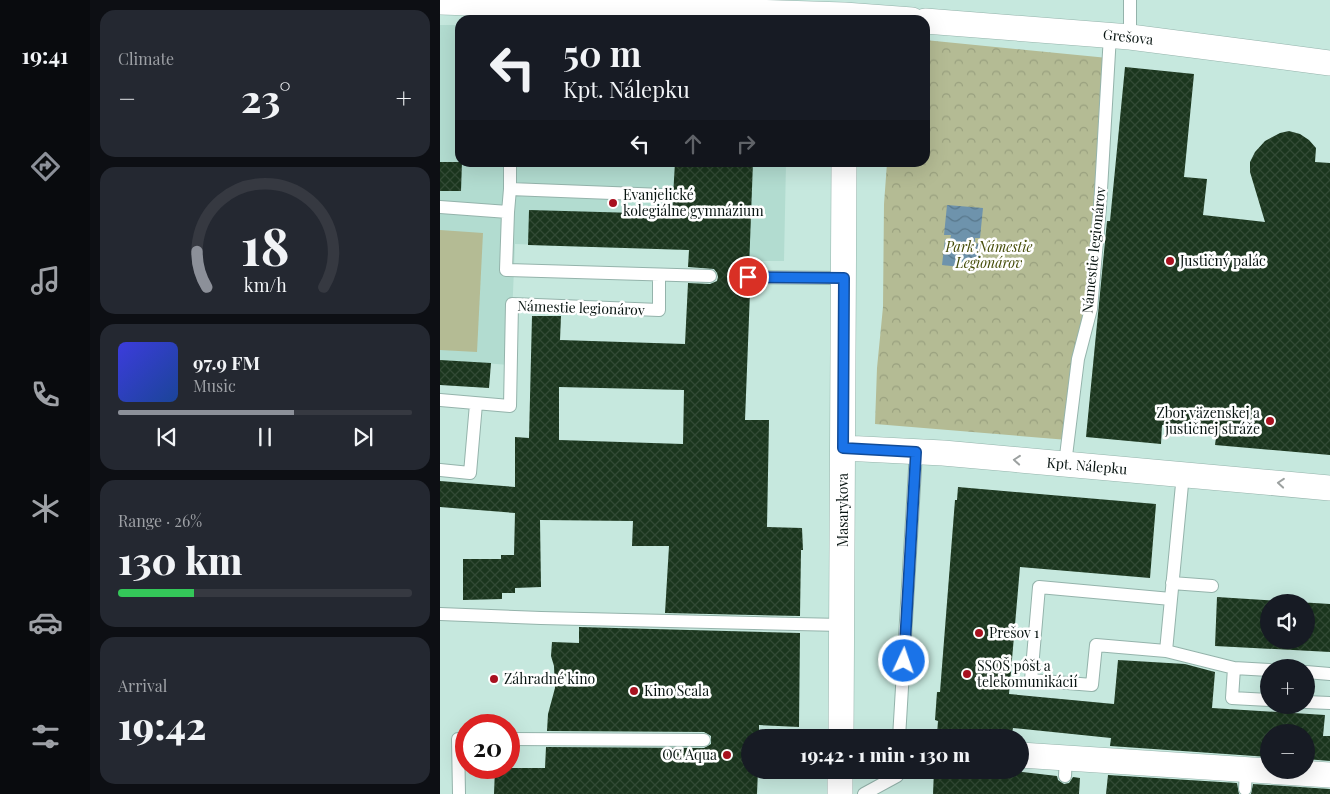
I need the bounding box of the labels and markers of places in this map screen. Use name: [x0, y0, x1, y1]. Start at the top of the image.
place label: Evanjelické kolegiálne gymnázium: [623, 185, 764, 220]
marker: Evanjelické kolegiálne gymnázium: [607, 197, 619, 209]
place label: Justičný palác: [1179, 251, 1266, 270]
marker: Justičný palác: [1164, 255, 1176, 267]
pin: [727, 256, 769, 298]
place label: Zbor väzenskej a justičnej stráže: [1156, 403, 1260, 438]
marker: Zbor väzenskej a justičnej stráže: [1264, 415, 1276, 427]
place label: Prešov 1: [989, 623, 1039, 642]
marker: Prešov 1: [973, 627, 985, 639]
place label: SSOŠ pôšt a telekomunikácií: [977, 656, 1078, 691]
marker: SSOŠ pôšt a telekomunikácií: [961, 668, 973, 680]
place label: Záhradné kino: [504, 669, 596, 688]
marker: Záhradné kino: [488, 673, 500, 685]
place label: Kino Scala: [644, 681, 709, 700]
marker: Kino Scala: [628, 685, 640, 697]
place label: OC Aqua: [662, 745, 717, 764]
marker: OC Aqua: [721, 749, 733, 761]

